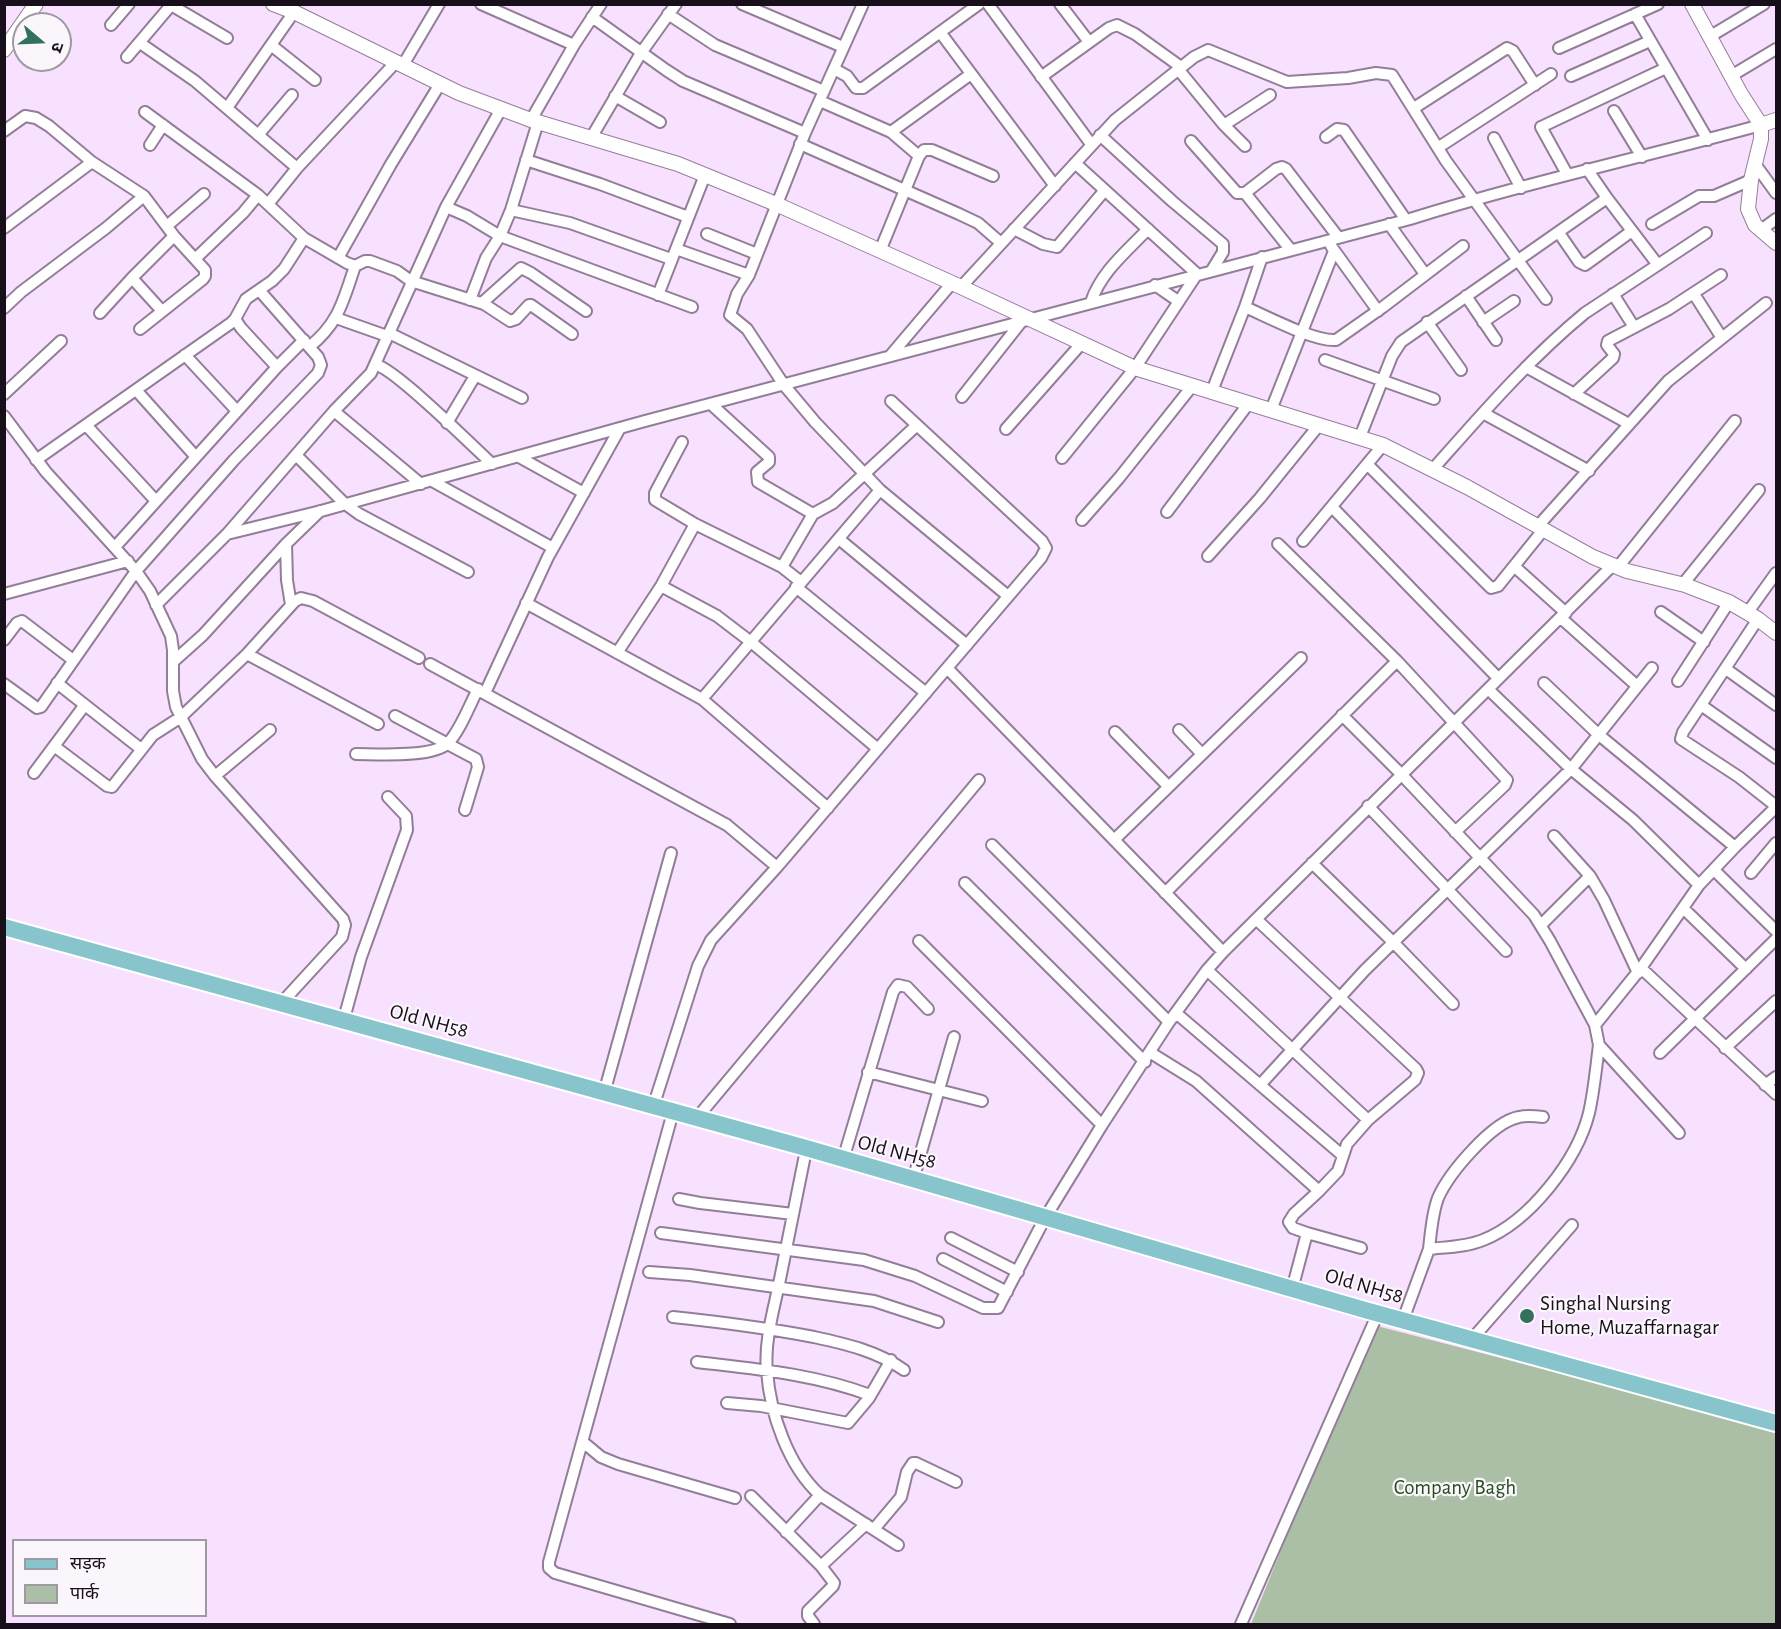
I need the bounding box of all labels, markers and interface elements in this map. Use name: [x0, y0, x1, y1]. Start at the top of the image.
north arrow: [12, 12, 72, 72]
text: उ: [48, 40, 66, 54]
street label: Old NH58: [387, 998, 471, 1044]
street label: Old NH58: [855, 1129, 939, 1175]
street label: Old NH58: [1322, 1263, 1406, 1309]
place label: Singhal Nursing Home, Muzaffarnagar: [1540, 1291, 1719, 1341]
marker: Singhal Nursing Home, Muzaffarnagar: [1518, 1307, 1536, 1325]
park label: Company Bagh: [1394, 1475, 1516, 1501]
legend: [12, 1539, 207, 1617]
text: सड़क: [70, 1555, 106, 1573]
text: पार्क: [70, 1585, 99, 1603]

